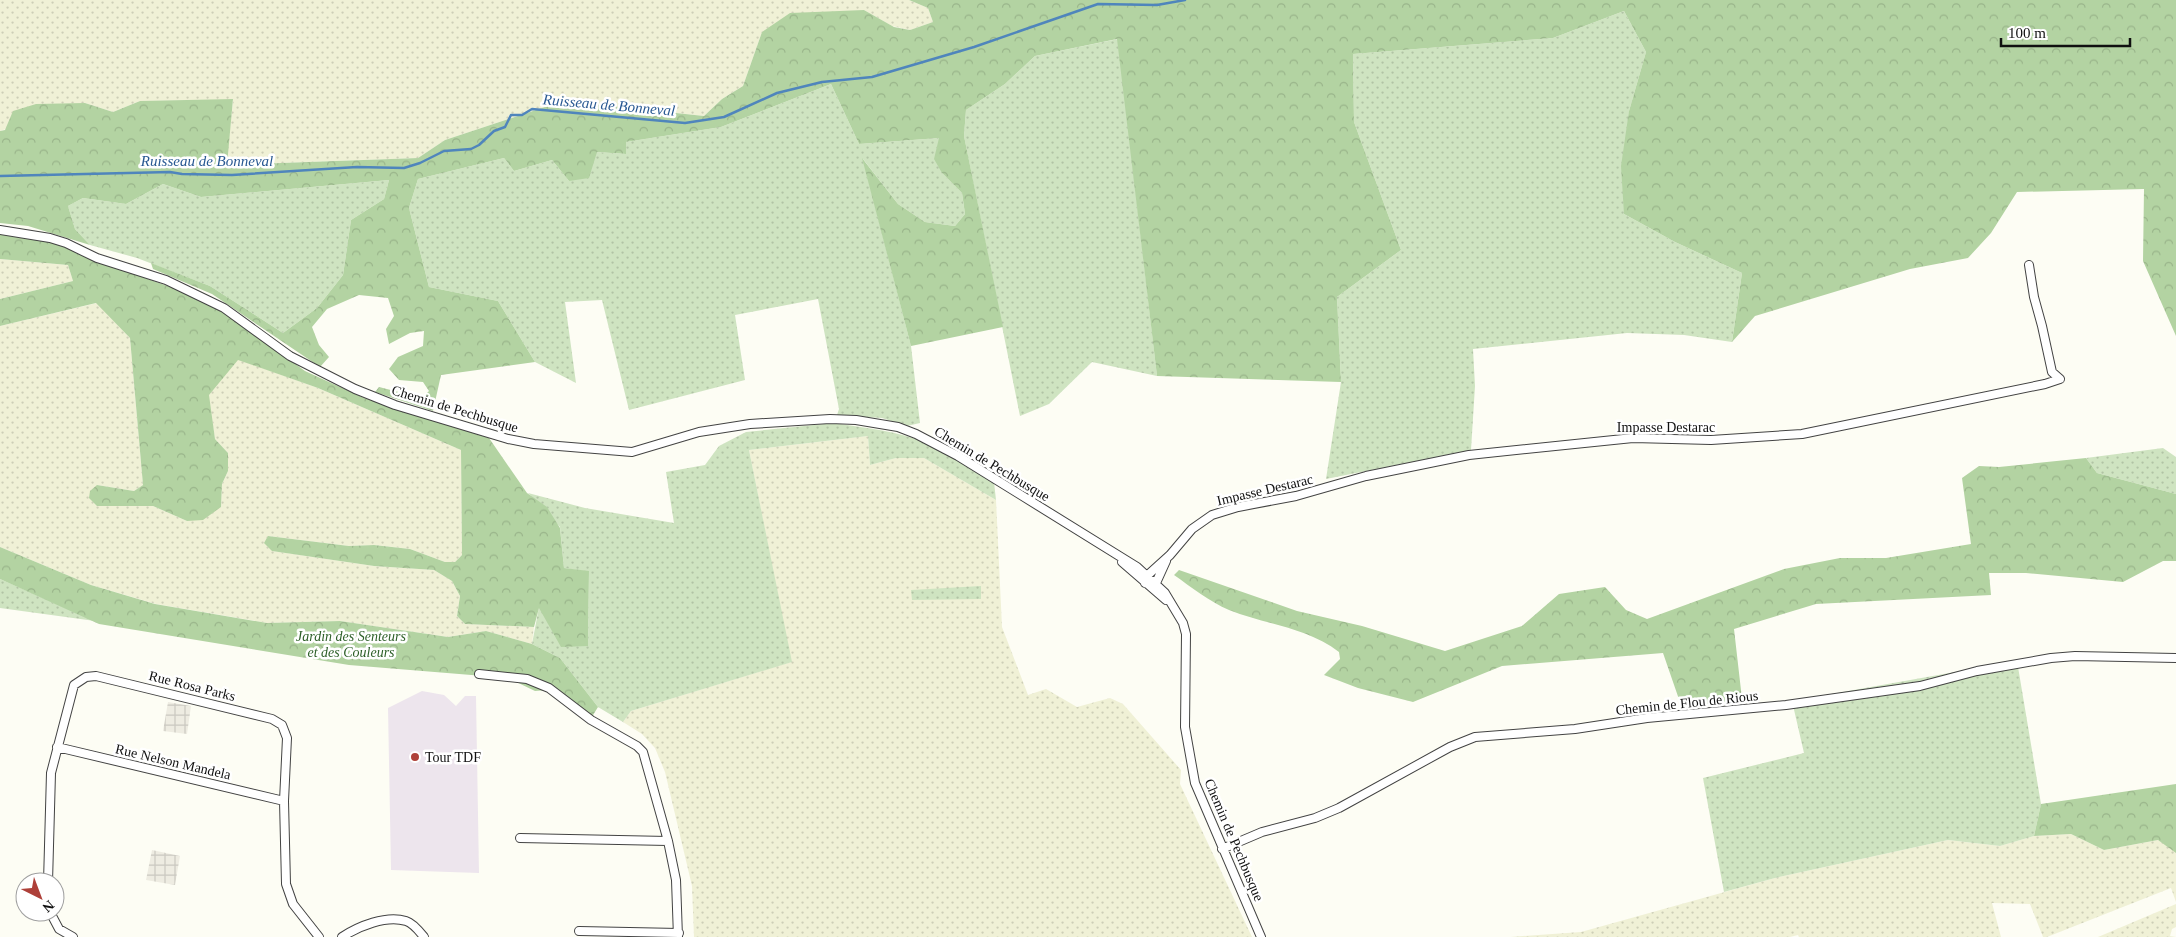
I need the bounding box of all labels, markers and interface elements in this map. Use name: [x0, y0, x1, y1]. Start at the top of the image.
scale bar: [2001, 15, 2130, 47]
text: 100 m: [2008, 25, 2046, 41]
water label: Ruisseau de Bonneval: [541, 91, 676, 119]
water label: Ruisseau de Bonneval: [140, 153, 273, 169]
street label: Chemin de Pechbusque: [390, 383, 520, 435]
street label: Impasse Destarac: [1617, 420, 1715, 435]
street label: Chemin de Pechbusque: [932, 424, 1052, 504]
street label: Impasse Destarac: [1215, 472, 1315, 508]
park label: Jardin des Senteurs et des Couleurs: [296, 629, 406, 660]
street label: Rue Rosa Parks: [147, 668, 237, 704]
street label: Chemin de Flou de Rious: [1615, 688, 1759, 718]
street label: Rue Nelson Mandela: [114, 741, 233, 783]
place label: Tour TDF: [425, 750, 481, 765]
marker: Tour TDF: [409, 751, 421, 763]
street label: Chemin de Pechbusque: [1201, 777, 1267, 903]
north arrow: [15, 872, 65, 922]
text: N: [40, 897, 57, 915]

